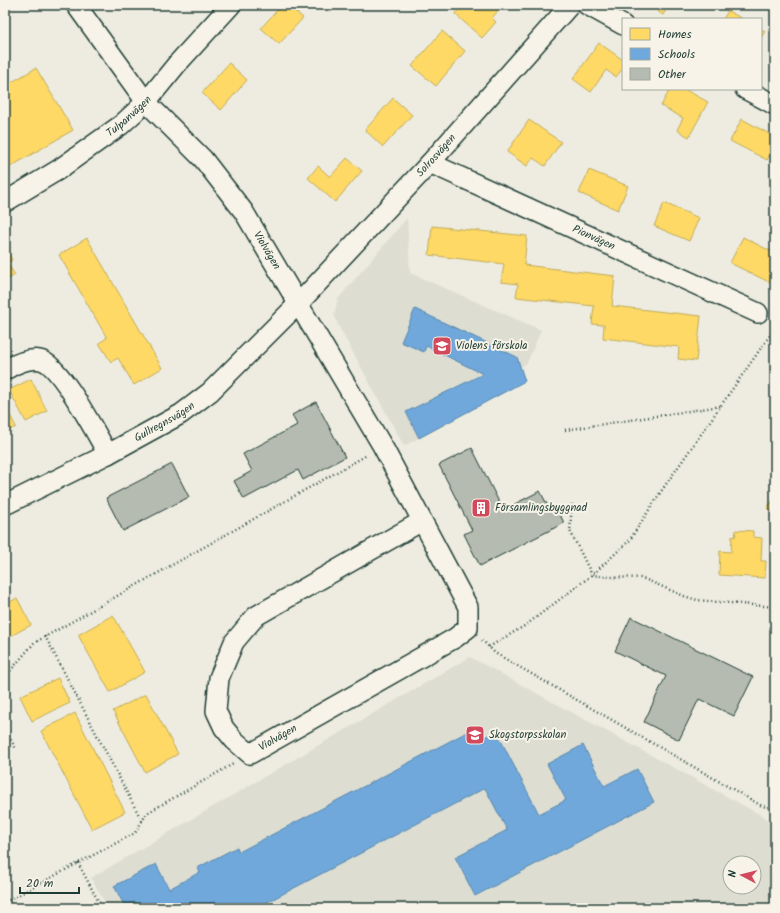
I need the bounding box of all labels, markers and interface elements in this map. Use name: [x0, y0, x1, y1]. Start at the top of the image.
legend: [622, 18, 762, 90]
text: Homes: [658, 25, 692, 44]
text: Schools: [658, 45, 695, 64]
text: Other: [658, 65, 687, 84]
street label: Tulpanvägen: [102, 92, 157, 142]
street label: Solrosvägen: [412, 130, 461, 181]
street label: Pionvägen: [569, 220, 618, 256]
street label: Violvägen: [248, 228, 285, 273]
school or university icon: Violens förskola: [431, 335, 453, 357]
place label: Violens förskola: [456, 337, 528, 355]
street label: Gullregnsvägen: [131, 397, 199, 447]
building icon: Församlingsbyggnad: [470, 497, 492, 519]
place label: Församlingsbyggnad: [495, 499, 587, 517]
street label: Violvägen: [255, 720, 301, 756]
school or university icon: Skogstorpsskolan: [464, 724, 486, 746]
place label: Skogstorpsskolan: [489, 726, 566, 744]
north arrow: [722, 855, 762, 895]
scale bar: [20, 869, 79, 895]
text: N: [724, 869, 742, 878]
text: 20 m: [26, 874, 54, 893]

